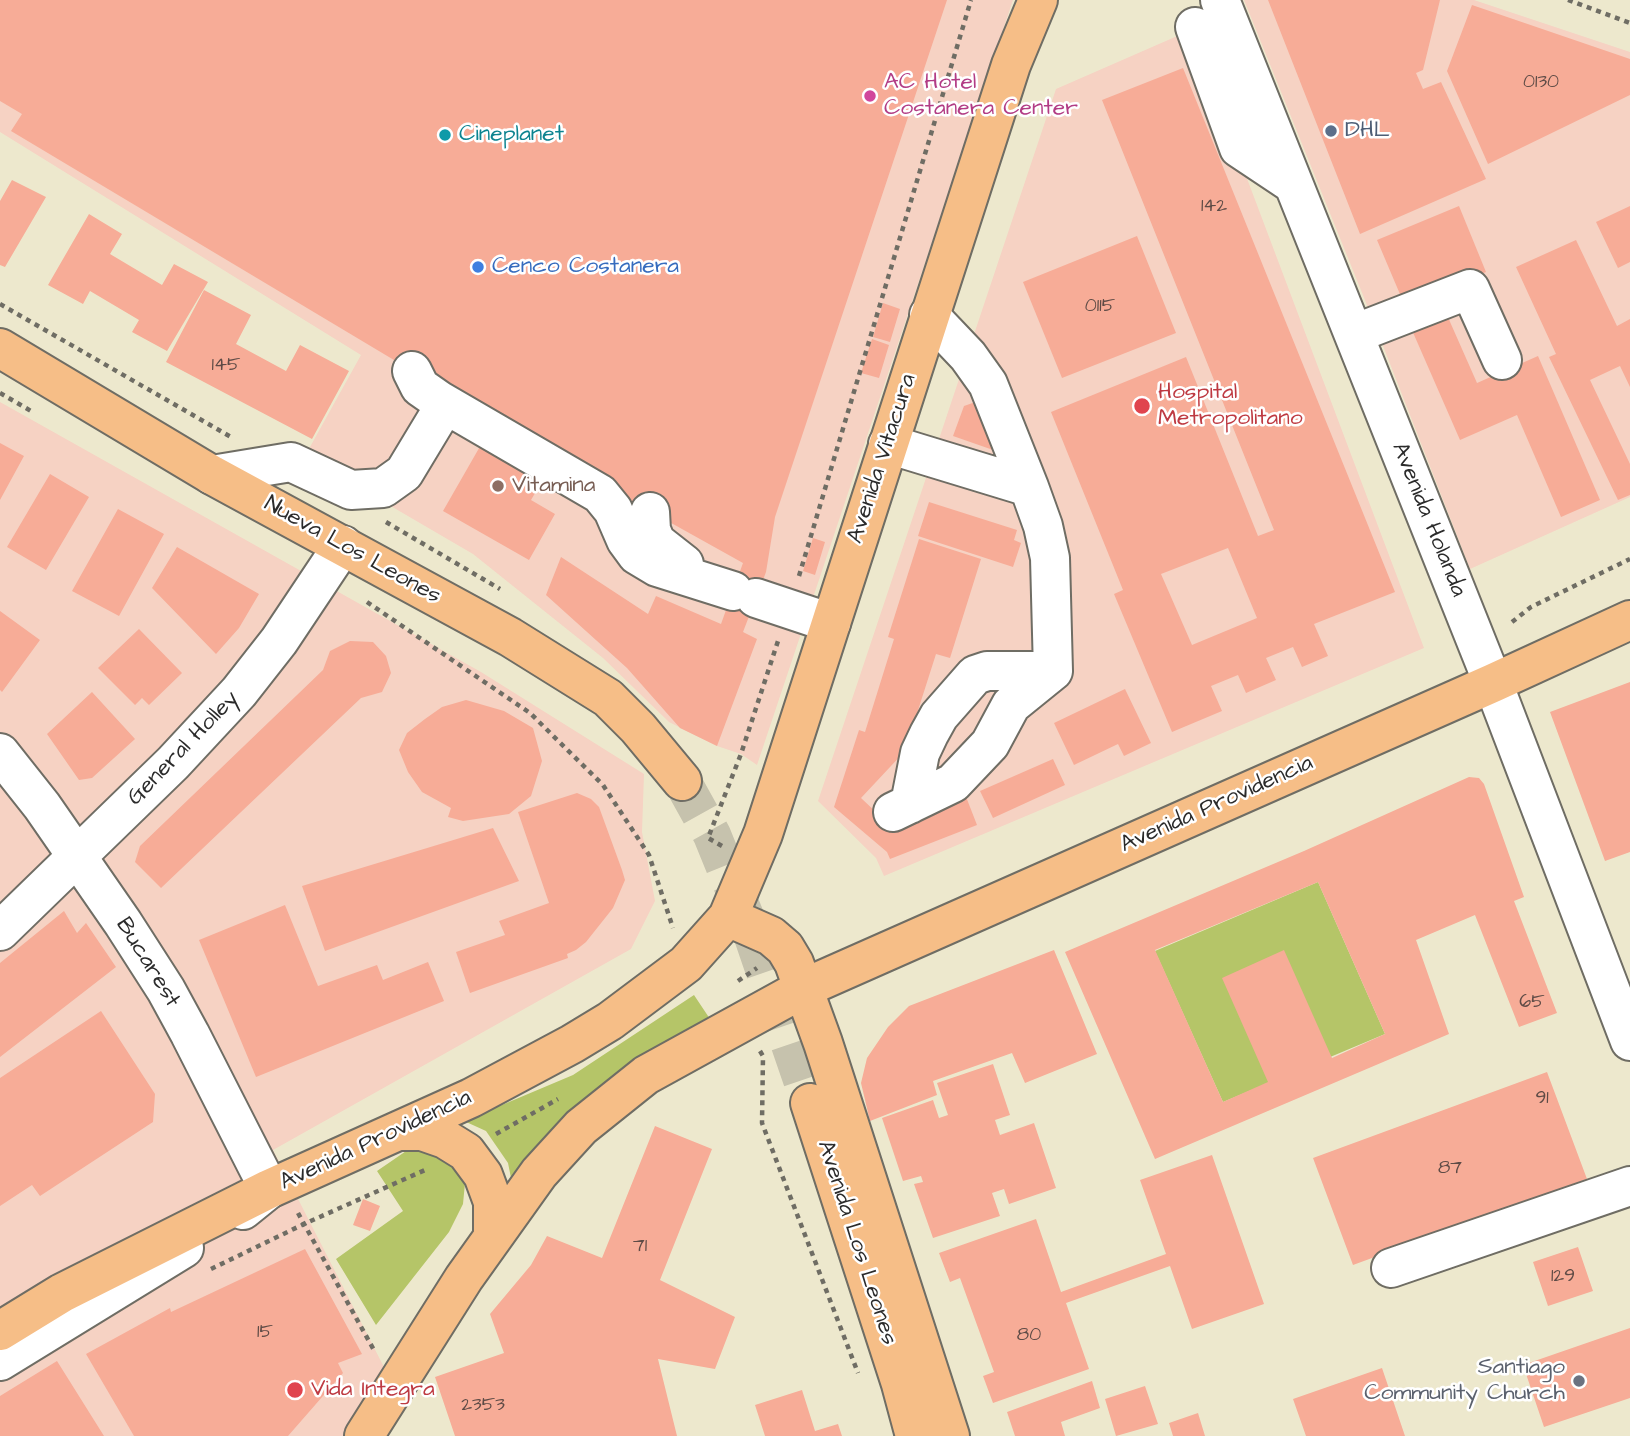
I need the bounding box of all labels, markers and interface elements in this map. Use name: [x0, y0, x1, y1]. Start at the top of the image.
place label: AC Hotel Costanera Center: [884, 69, 1078, 123]
house number: 0130: [1523, 72, 1559, 94]
marker: AC Hotel Costanera Center: [862, 88, 878, 104]
place label: DHL: [1345, 117, 1390, 145]
place label: Cineplanet: [459, 121, 564, 149]
marker: DHL: [1323, 123, 1339, 139]
marker: Cineplanet: [437, 127, 453, 143]
house number: 142: [1201, 196, 1227, 218]
place label: Cenco Costanera: [492, 253, 679, 281]
marker: Cenco Costanera: [470, 259, 486, 275]
house number: 0115: [1085, 296, 1115, 318]
house number: 145: [212, 355, 240, 377]
street label: Avenida Vitacura: [843, 371, 923, 547]
place label: Hospital Metropolitano: [1158, 379, 1303, 433]
marker: Hospital Metropolitano: [1132, 396, 1152, 416]
street label: Avenida Holanda: [1384, 439, 1472, 601]
place label: Vitamina: [512, 472, 595, 500]
marker: Vitamina: [490, 478, 506, 494]
street label: Nueva Los Leones: [259, 491, 445, 611]
street label: General Holley: [122, 686, 246, 812]
street label: Avenida Providencia: [1116, 750, 1318, 860]
street label: Bucarest: [109, 913, 185, 1013]
house number: 65: [1519, 992, 1545, 1014]
street label: Avenida Providencia: [276, 1085, 476, 1197]
house number: 91: [1535, 1088, 1549, 1110]
street label: Avenida Los Leones: [810, 1137, 902, 1349]
house number: 87: [1438, 1158, 1462, 1180]
house number: 71: [633, 1236, 647, 1258]
house number: 129: [1551, 1266, 1575, 1288]
house number: 15: [257, 1322, 273, 1344]
house number: 80: [1017, 1325, 1041, 1347]
place label: Santiago Community Church: [1364, 1354, 1565, 1408]
marker: Santiago Community Church: [1571, 1373, 1587, 1389]
place label: Vida Integra: [311, 1376, 435, 1404]
marker: Vida Integra: [285, 1380, 305, 1400]
house number: 2353: [461, 1395, 505, 1417]

